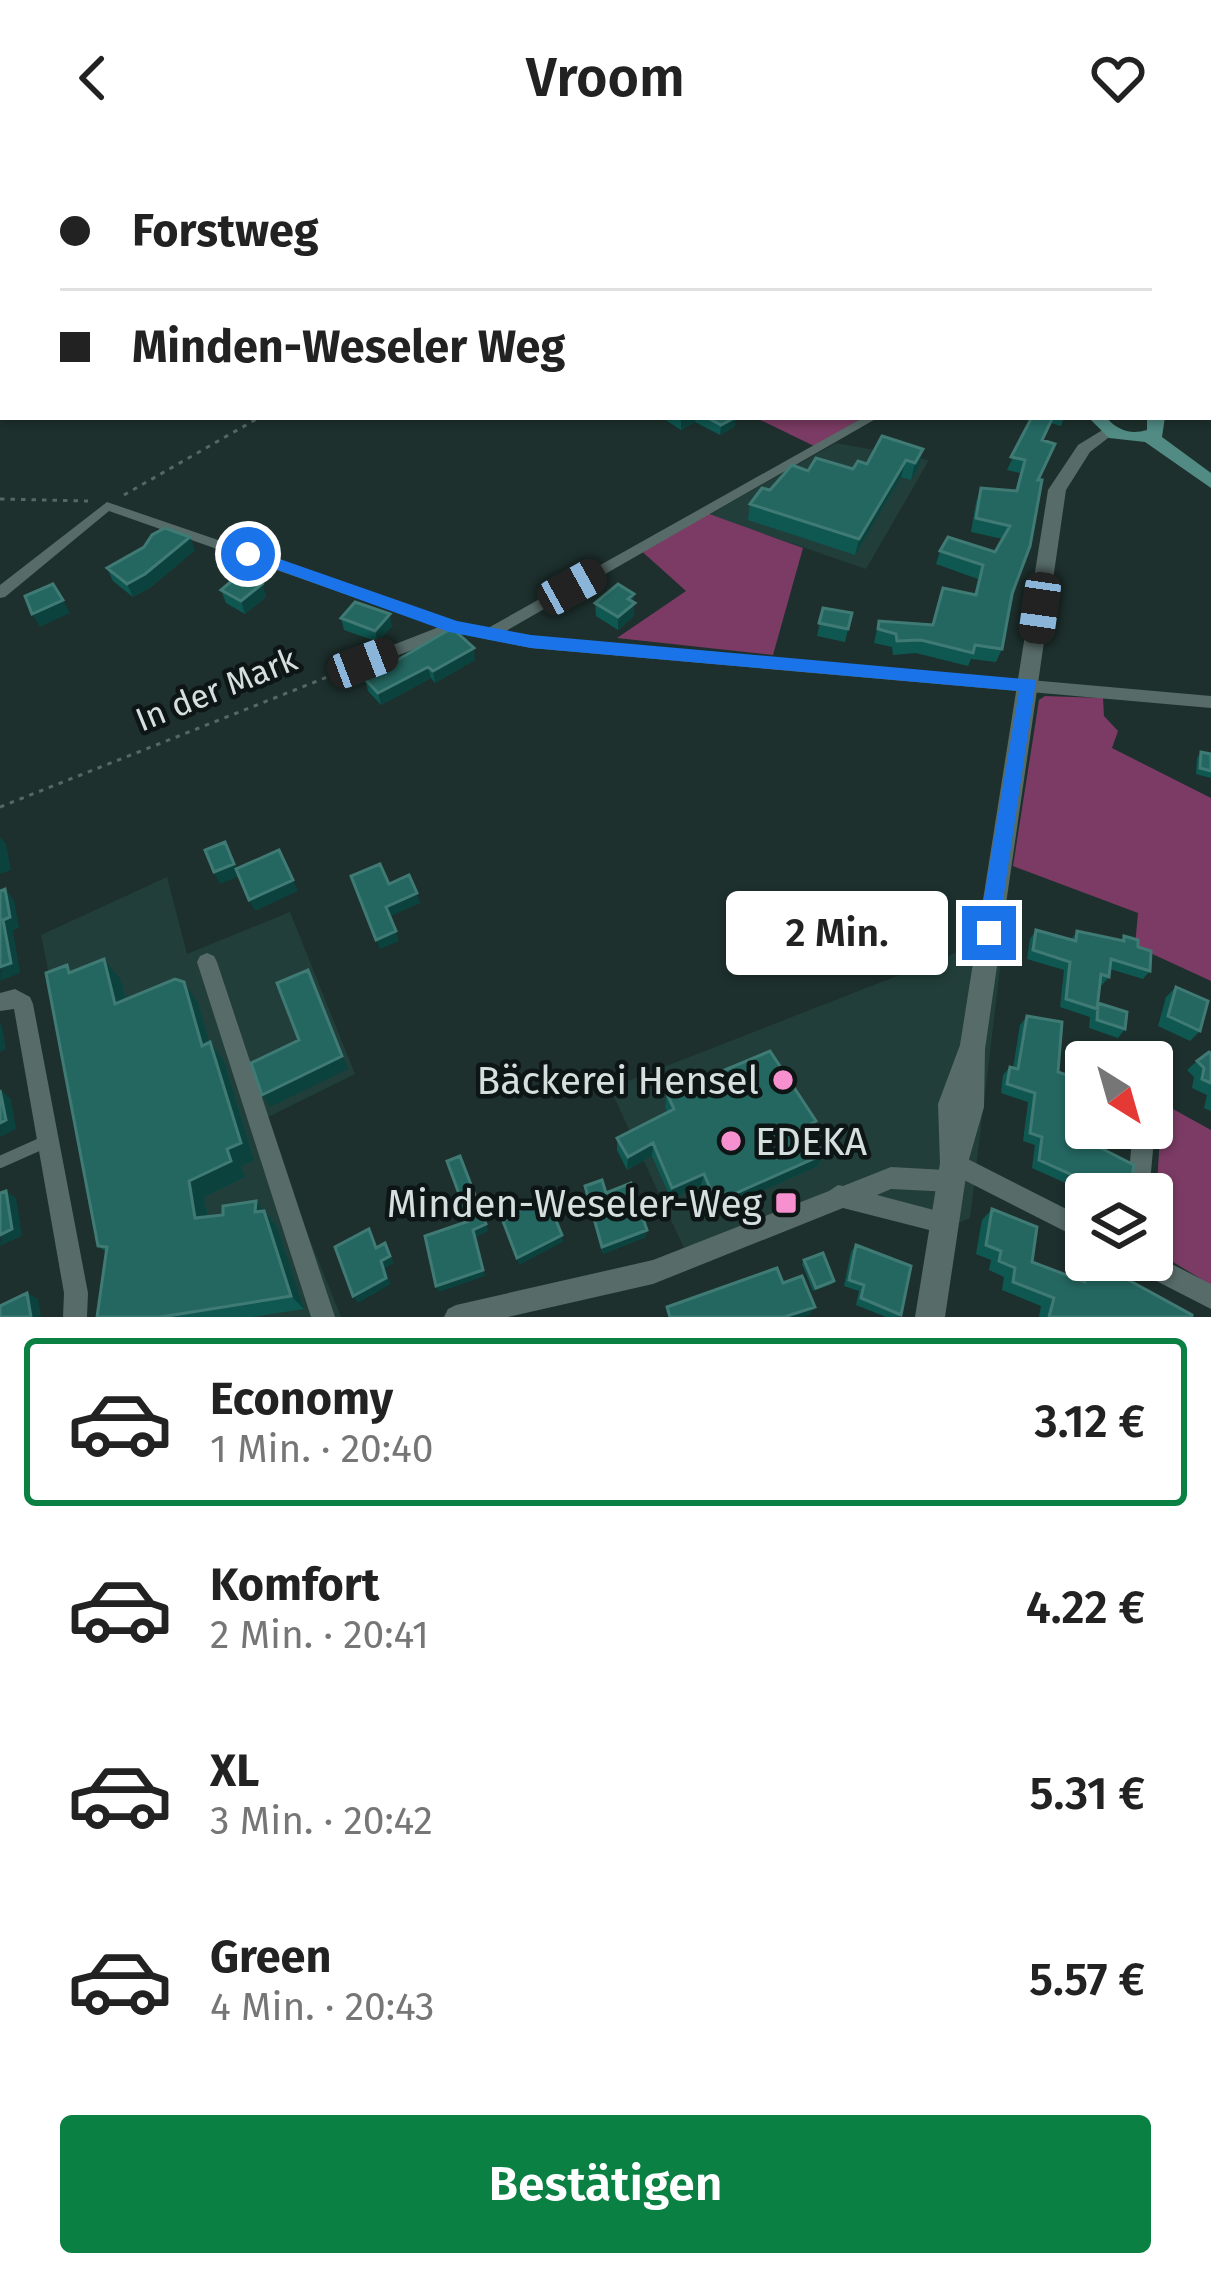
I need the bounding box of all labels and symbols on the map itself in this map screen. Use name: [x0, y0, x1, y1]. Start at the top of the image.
route start: [221, 527, 275, 581]
car: [532, 554, 612, 620]
car: [1017, 570, 1063, 646]
car: [323, 633, 403, 693]
street label: In der Mark: [130, 639, 303, 740]
callout: 2 Min.: [725, 891, 947, 975]
route end: [962, 906, 1016, 960]
north arrow: [1065, 1041, 1173, 1149]
place label: Bäckerei Hensel: [477, 1058, 759, 1104]
marker: Bäckerei Hensel: [770, 1067, 796, 1093]
place label: EDEKA: [755, 1119, 868, 1165]
marker: EDEKA: [718, 1128, 744, 1154]
place label: Minden-Weseler-Weg: [387, 1181, 763, 1227]
marker: Minden-Weseler-Weg: [773, 1190, 799, 1216]

